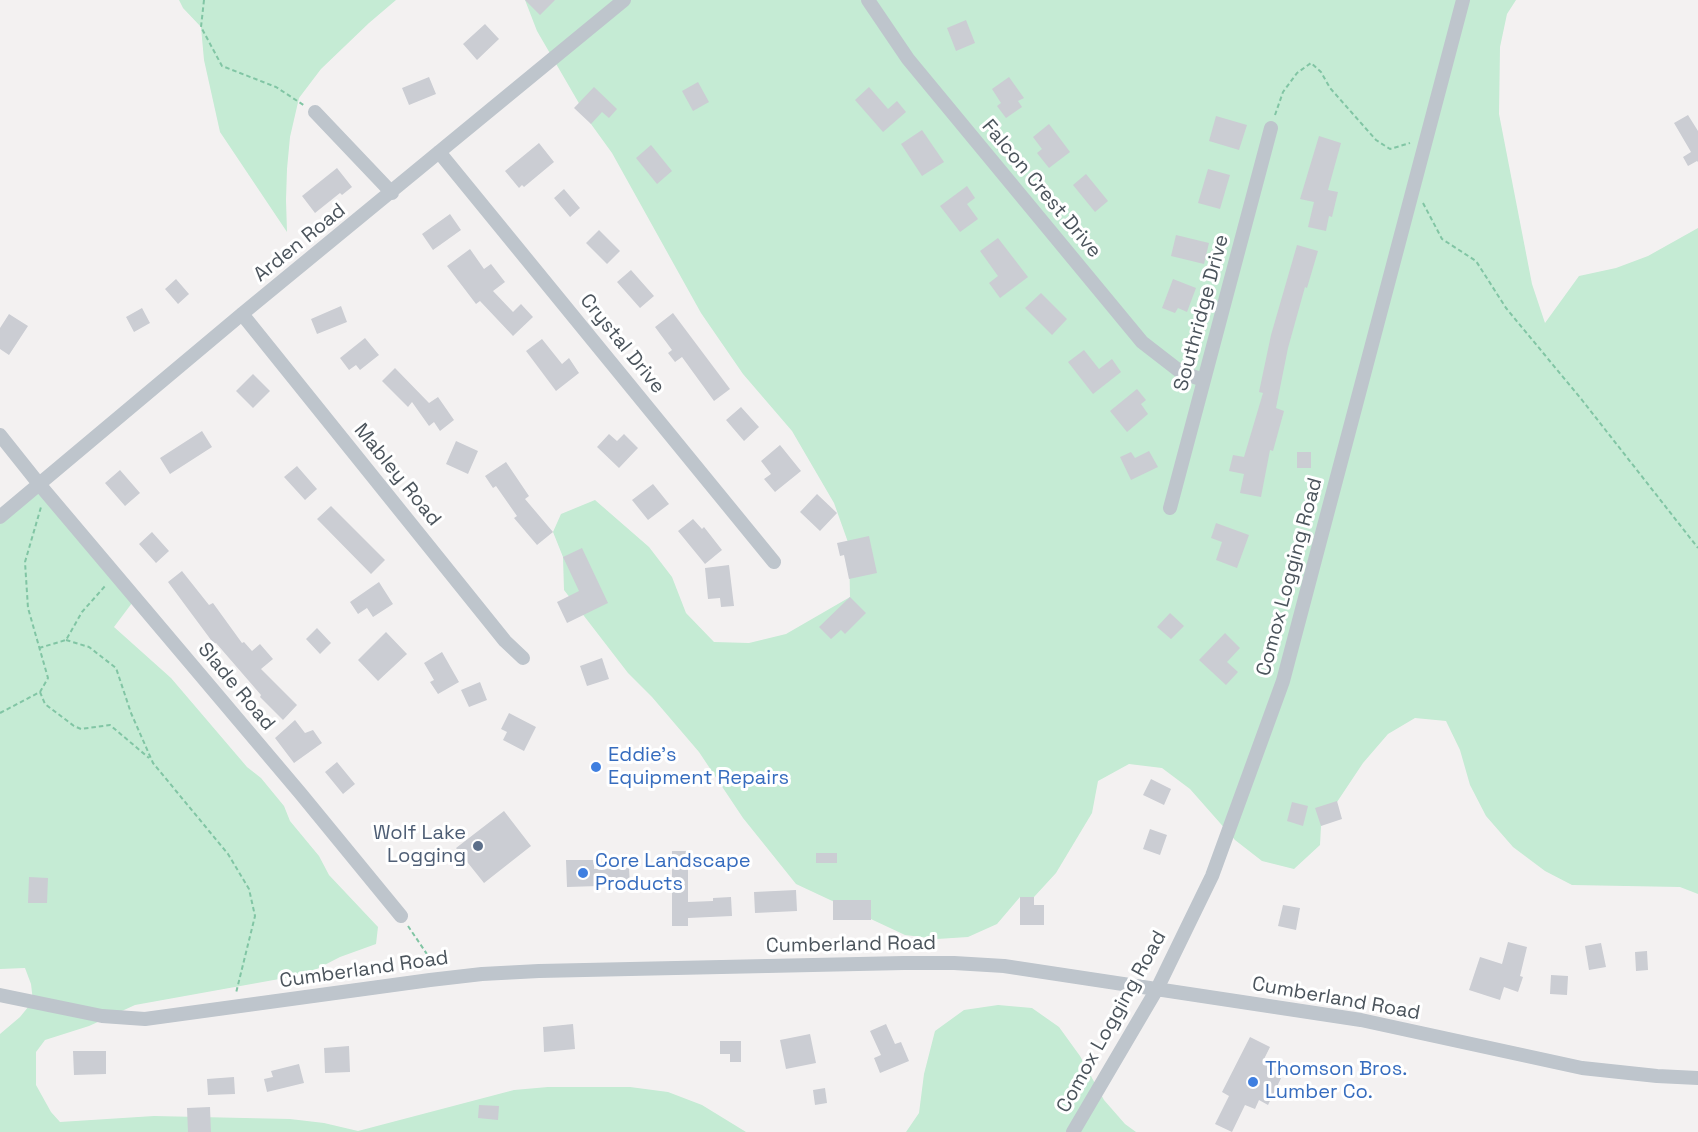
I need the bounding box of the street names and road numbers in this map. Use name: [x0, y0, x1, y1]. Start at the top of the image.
street label: Falcon Crest Drive: [976, 115, 1106, 263]
street label: Arden Road: [249, 199, 351, 287]
street label: Southridge Drive: [1170, 232, 1234, 394]
street label: Crystal Drive: [574, 289, 670, 399]
street label: Mabley Road: [348, 419, 446, 531]
street label: Comox Logging Road: [1252, 475, 1328, 679]
street label: Slade Road: [192, 638, 280, 736]
street label: Comox Logging Road: [1052, 927, 1172, 1117]
street label: Cumberland Road: [766, 932, 936, 958]
street label: Cumberland Road: [278, 946, 450, 994]
street label: Cumberland Road: [1250, 972, 1422, 1026]

